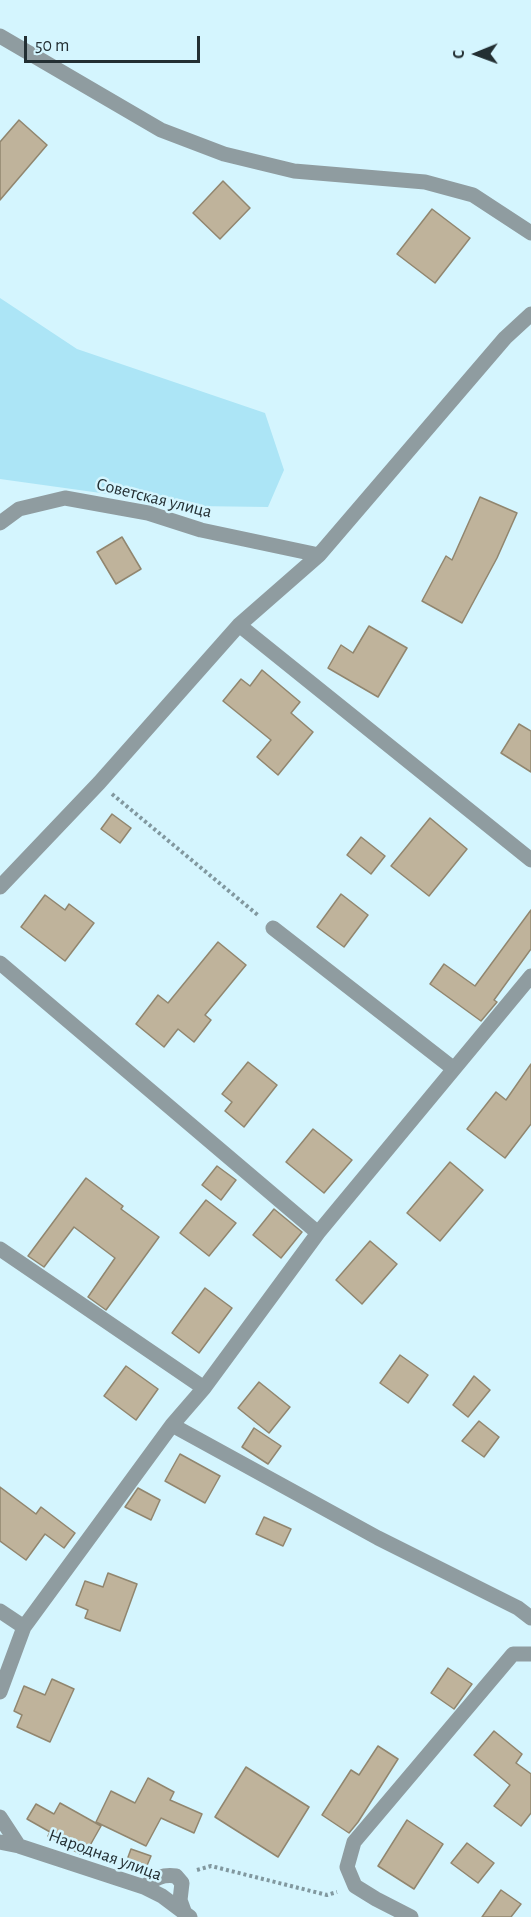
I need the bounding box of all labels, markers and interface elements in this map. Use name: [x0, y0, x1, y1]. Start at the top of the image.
scale bar: [27, 24, 202, 62]
north arrow: [447, 24, 507, 84]
text: 50 m: [35, 37, 69, 55]
text: С: [451, 50, 467, 59]
street label: Советская улица: [94, 473, 214, 523]
street label: Народная улица: [45, 1824, 165, 1886]

